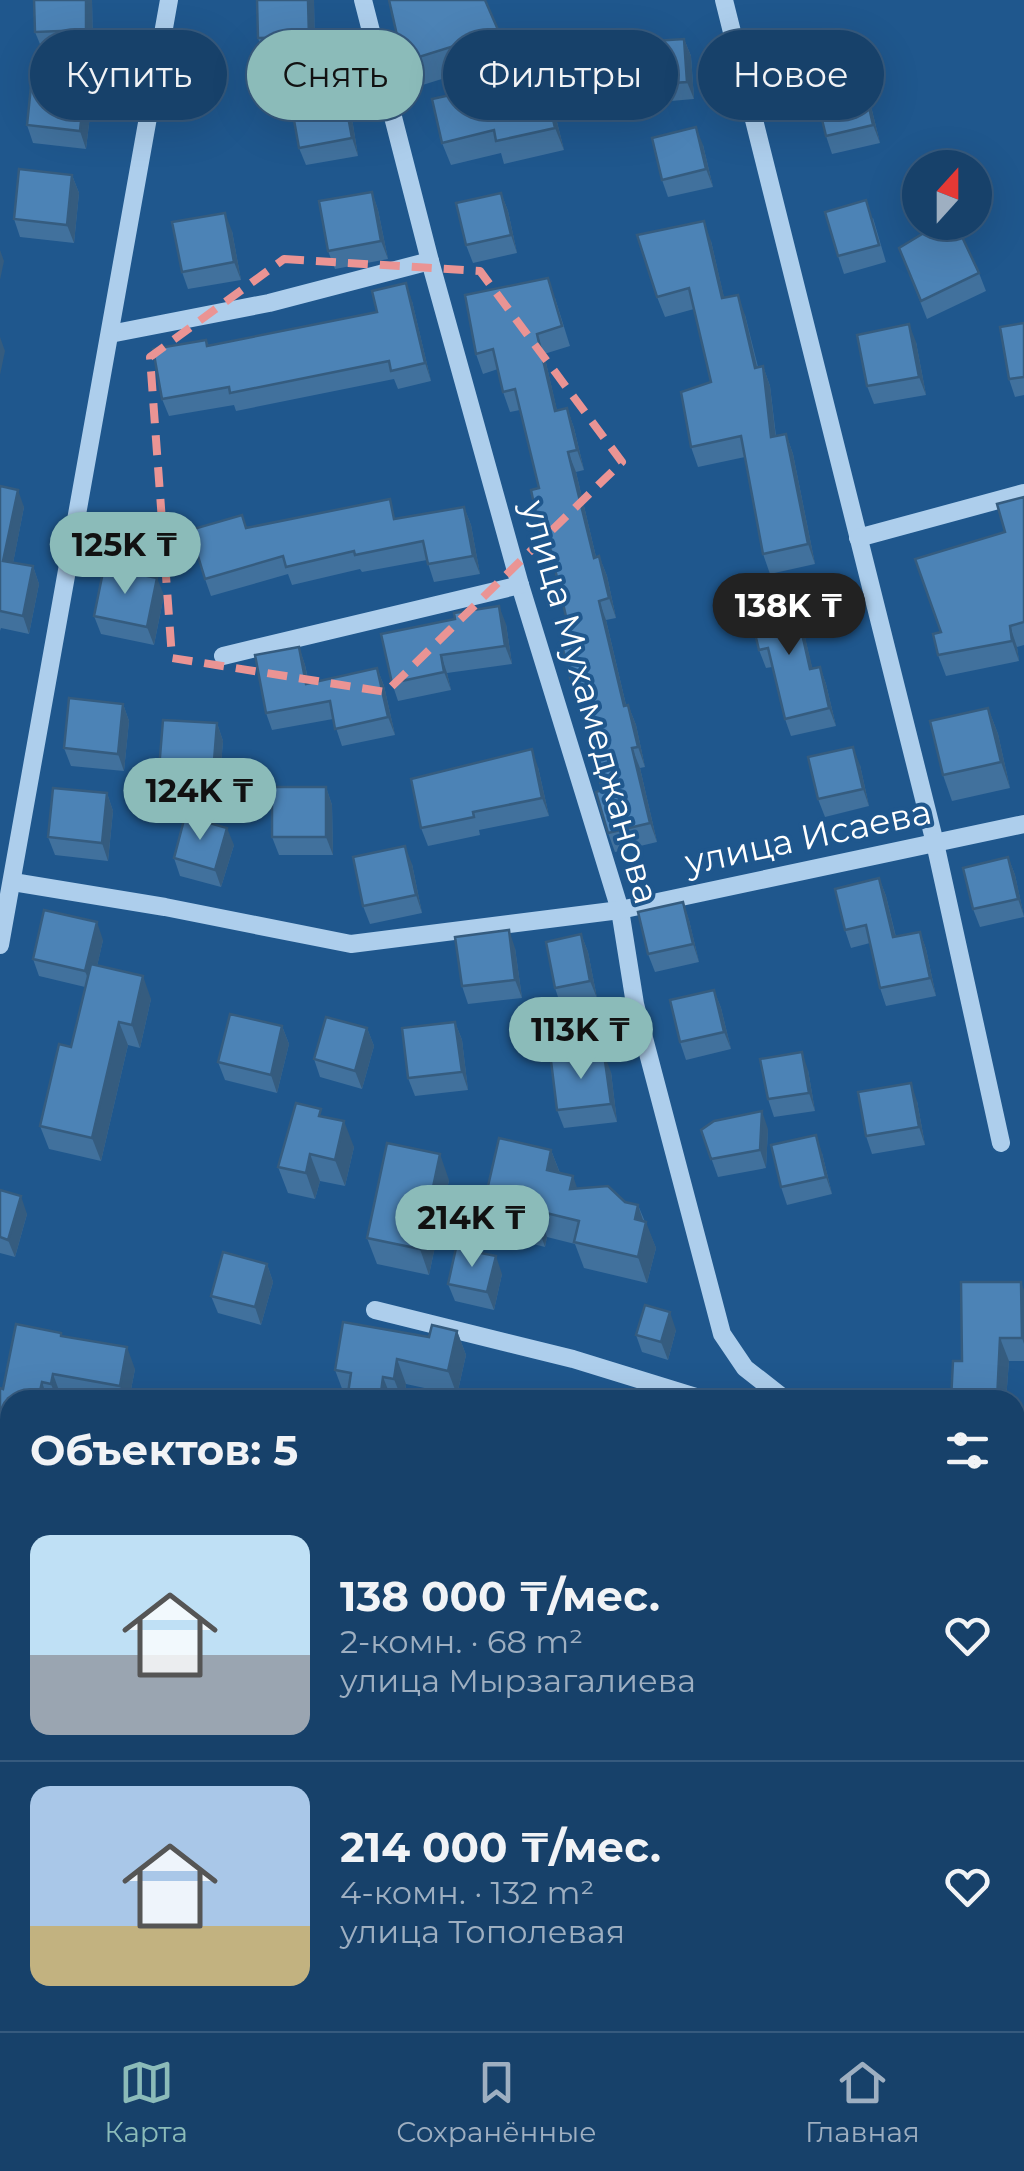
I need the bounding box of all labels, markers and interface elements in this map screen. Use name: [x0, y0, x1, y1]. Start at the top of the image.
chip: Купить: [30, 30, 227, 120]
chip: Снять: [247, 30, 423, 120]
chip: Фильтры: [443, 30, 678, 120]
chip: Новое: [698, 30, 884, 120]
north arrow: [902, 150, 992, 240]
map controls: [902, 150, 992, 240]
street label: улица Мухамеджанова: [512, 494, 669, 909]
pin: 125K ₸: [44, 512, 206, 597]
text: 125K ₸: [72, 525, 178, 564]
pin: 138K ₸: [708, 573, 870, 658]
text: 138K ₸: [735, 586, 843, 625]
pin: 124K ₸: [119, 758, 281, 843]
text: 124K ₸: [145, 771, 255, 810]
street label: улица Исаева: [680, 789, 935, 884]
pin: 113K ₸: [500, 997, 662, 1082]
text: 113K ₸: [531, 1010, 631, 1049]
pin: 214K ₸: [391, 1185, 553, 1270]
text: 214K ₸: [417, 1198, 527, 1237]
icon: filters: [940, 1423, 995, 1478]
text: Объектов: 5: [30, 1424, 298, 1476]
text: 138 000 ₸/мес.: [340, 1570, 660, 1622]
icon: home: [110, 1575, 230, 1695]
icon: heart: [940, 1608, 995, 1663]
text: 2-комн. · 68 m²: [340, 1622, 583, 1661]
text: улица Мырзагалиева: [340, 1661, 696, 1700]
text: 214 000 ₸/мес.: [340, 1821, 661, 1873]
icon: home: [110, 1826, 230, 1946]
icon: heart: [940, 1859, 995, 1914]
text: 4-комн. · 132 m²: [340, 1873, 594, 1912]
text: улица Тополевая: [340, 1912, 625, 1951]
tab: Карта: [104, 2055, 188, 2149]
tab: Сохранённые: [396, 2055, 597, 2149]
tab: Главная: [805, 2055, 920, 2149]

